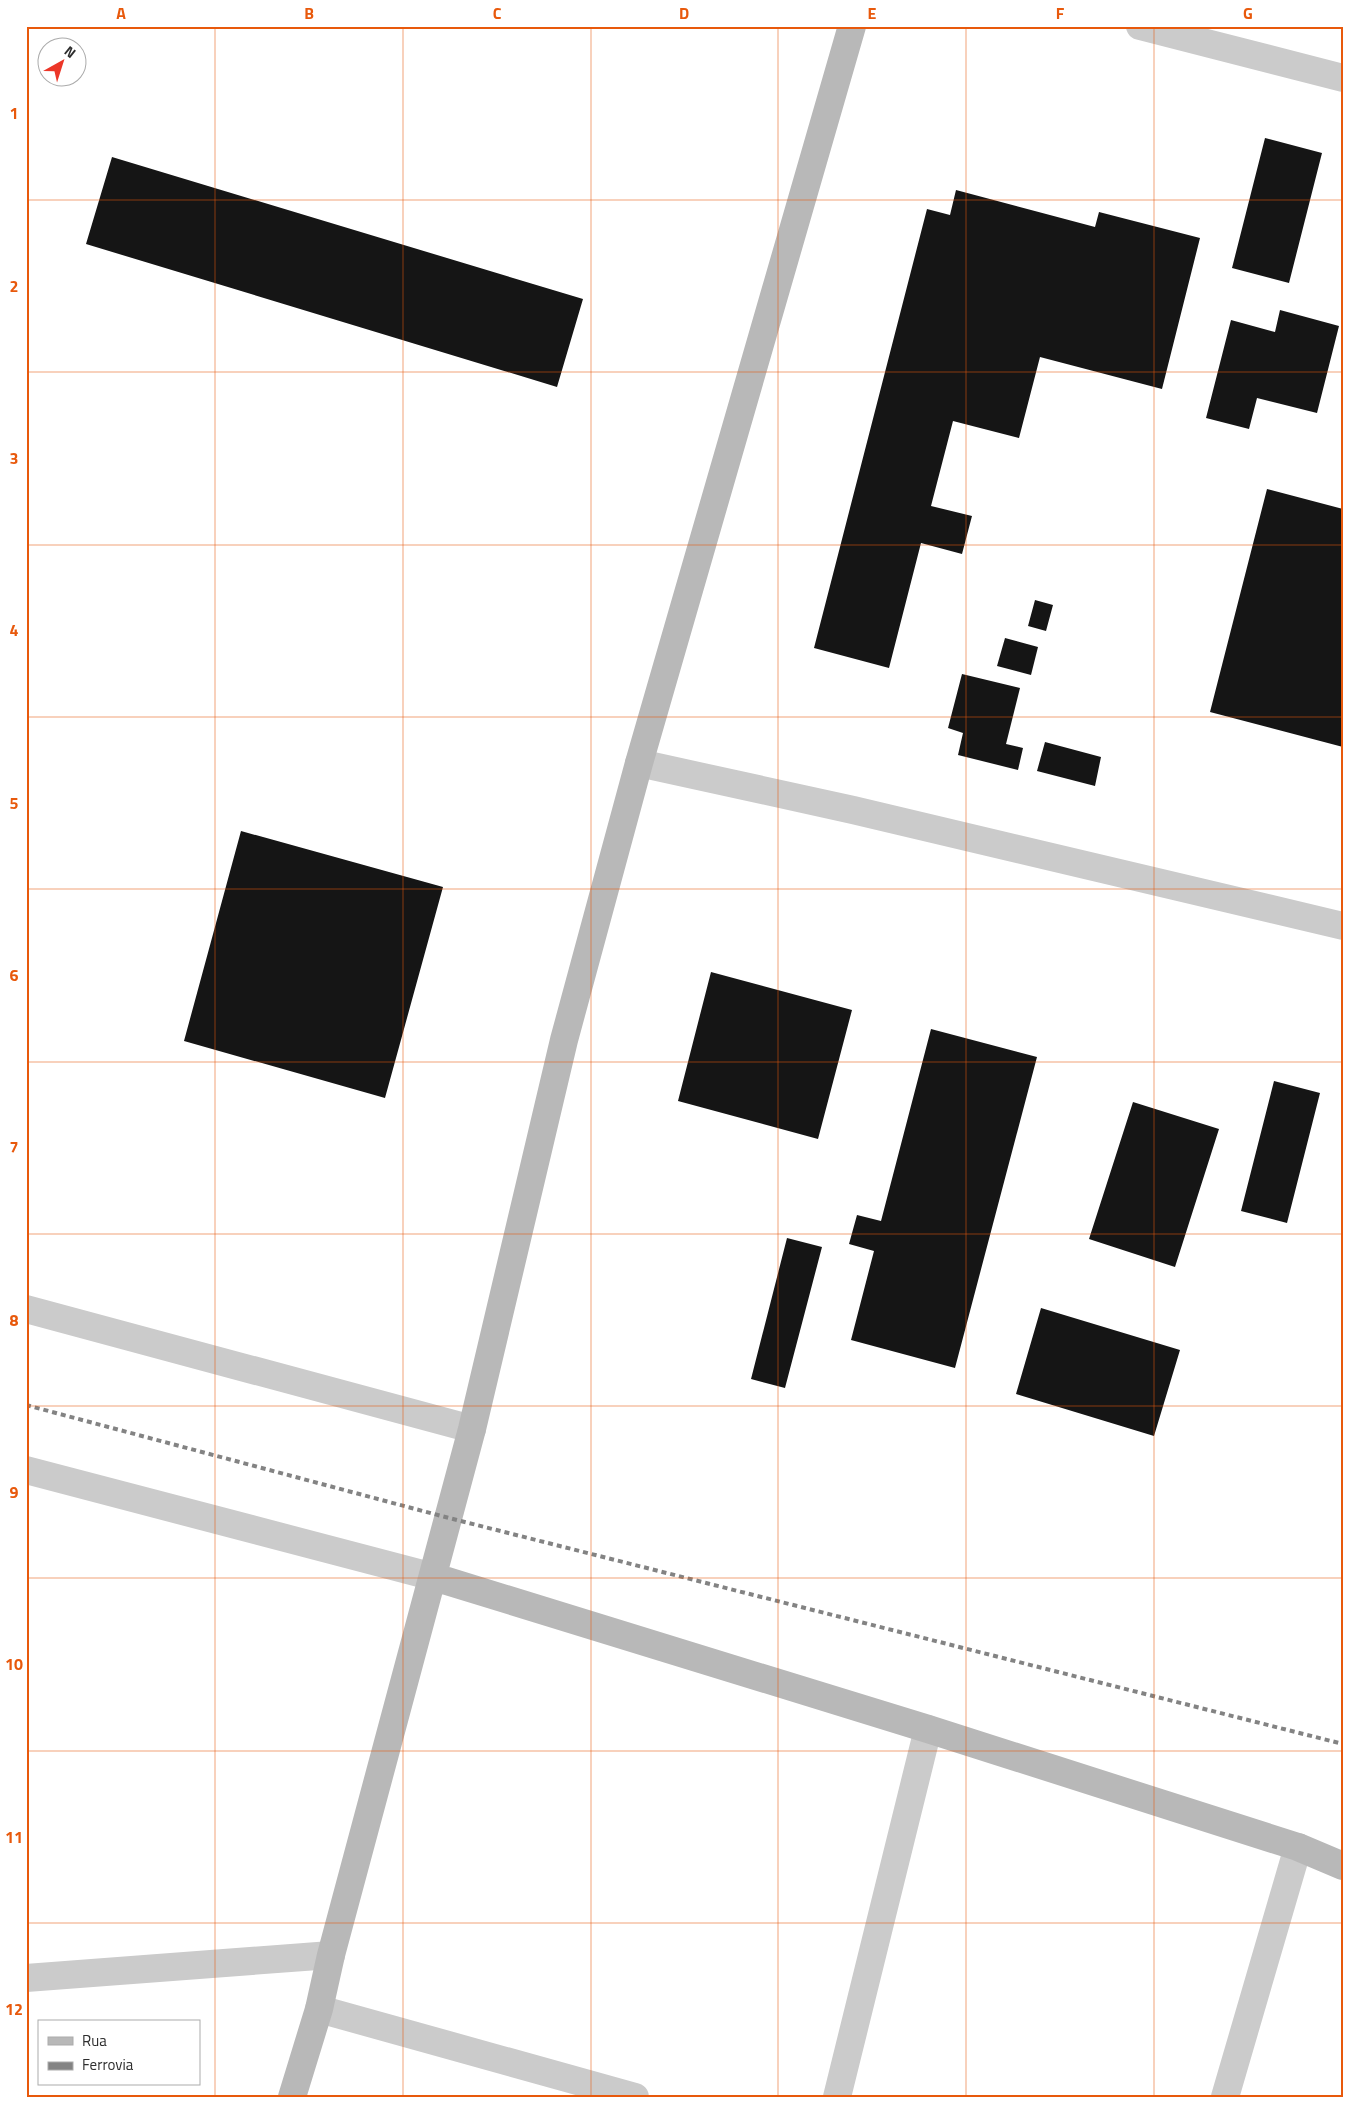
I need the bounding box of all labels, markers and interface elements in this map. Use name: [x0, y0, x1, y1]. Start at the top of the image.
text: A: [116, 1, 126, 25]
text: B: [304, 1, 314, 25]
text: C: [493, 1, 502, 25]
text: D: [679, 1, 689, 25]
text: E: [868, 1, 877, 25]
text: F: [1056, 1, 1065, 25]
text: G: [1243, 1, 1253, 25]
north arrow: [38, 38, 88, 88]
text: N: [60, 40, 81, 63]
text: 1: [10, 101, 18, 125]
text: 2: [10, 274, 18, 298]
text: 3: [10, 446, 18, 470]
text: 4: [10, 618, 19, 642]
text: 5: [10, 791, 19, 815]
text: 6: [10, 963, 19, 987]
text: 7: [10, 1135, 18, 1159]
text: 8: [10, 1308, 19, 1332]
text: 9: [10, 1480, 19, 1504]
text: 10: [5, 1652, 23, 1676]
text: 11: [5, 1825, 23, 1849]
text: 12: [5, 1997, 23, 2021]
legend: [38, 2020, 200, 2086]
text: Rua: [82, 2029, 107, 2052]
text: Ferrovia: [82, 2053, 134, 2076]

